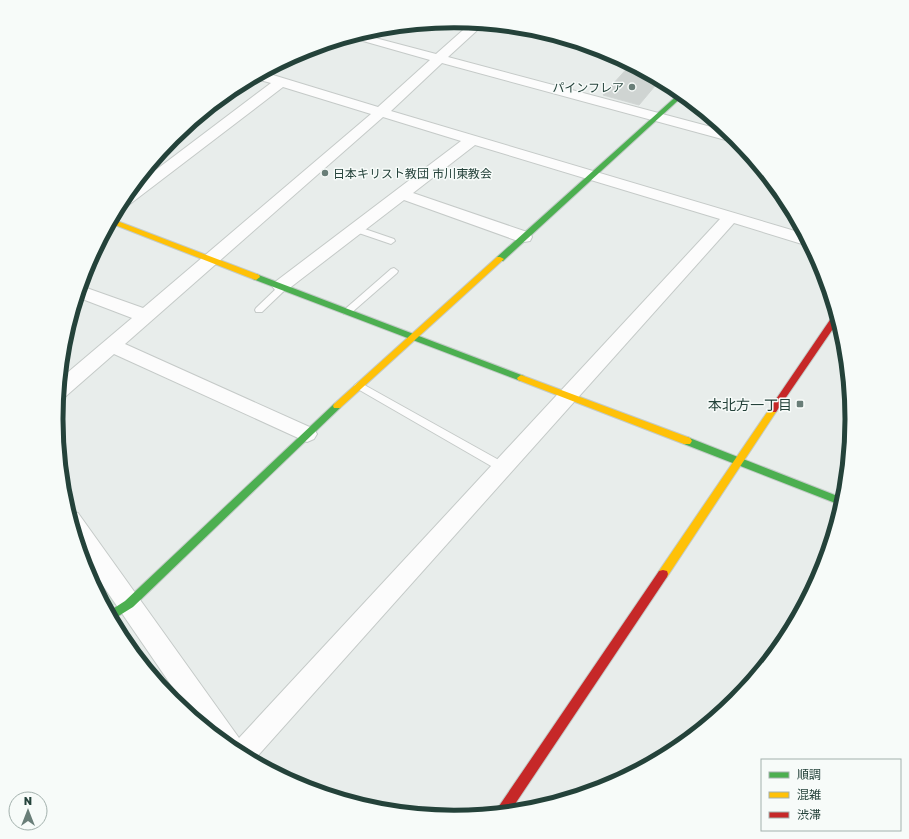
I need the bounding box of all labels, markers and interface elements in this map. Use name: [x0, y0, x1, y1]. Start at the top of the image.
place label: パインフレア: [552, 80, 624, 95]
marker: パインフレア: [627, 82, 637, 92]
place label: 日本キリスト教団 市川東教会: [333, 166, 492, 181]
marker: 日本キリスト教団 市川東教会: [320, 168, 330, 178]
place label: 本北方一丁目: [708, 396, 792, 413]
marker: 本北方一丁目: [795, 399, 805, 409]
legend: [761, 759, 901, 831]
text: 順調: [797, 767, 821, 782]
text: 混雑: [797, 787, 821, 802]
north arrow: [8, 791, 48, 831]
text: N: [24, 794, 32, 807]
text: 渋滞: [797, 807, 821, 822]

